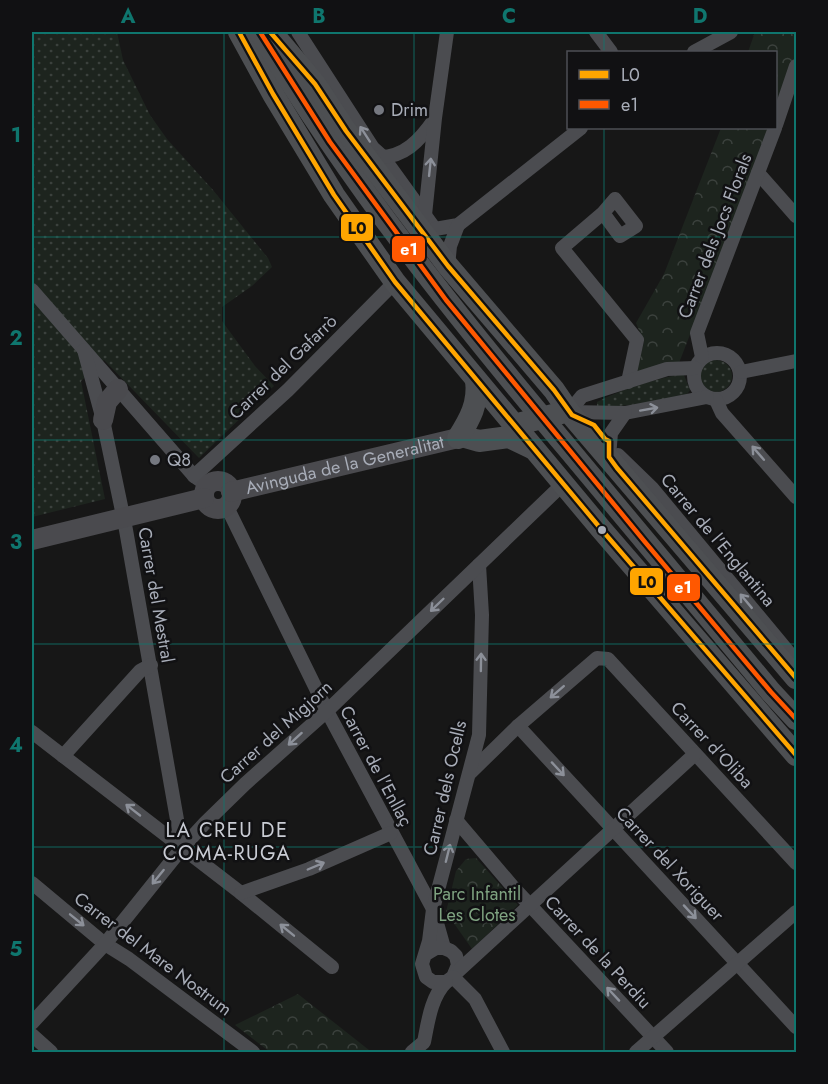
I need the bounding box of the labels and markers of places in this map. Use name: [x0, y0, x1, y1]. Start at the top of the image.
place label: Drim: [391, 97, 428, 123]
marker: Drim: [372, 103, 386, 117]
place label: Q8: [167, 447, 191, 473]
marker: Q8: [148, 453, 162, 467]
unlabelled marker: [596, 524, 608, 536]

